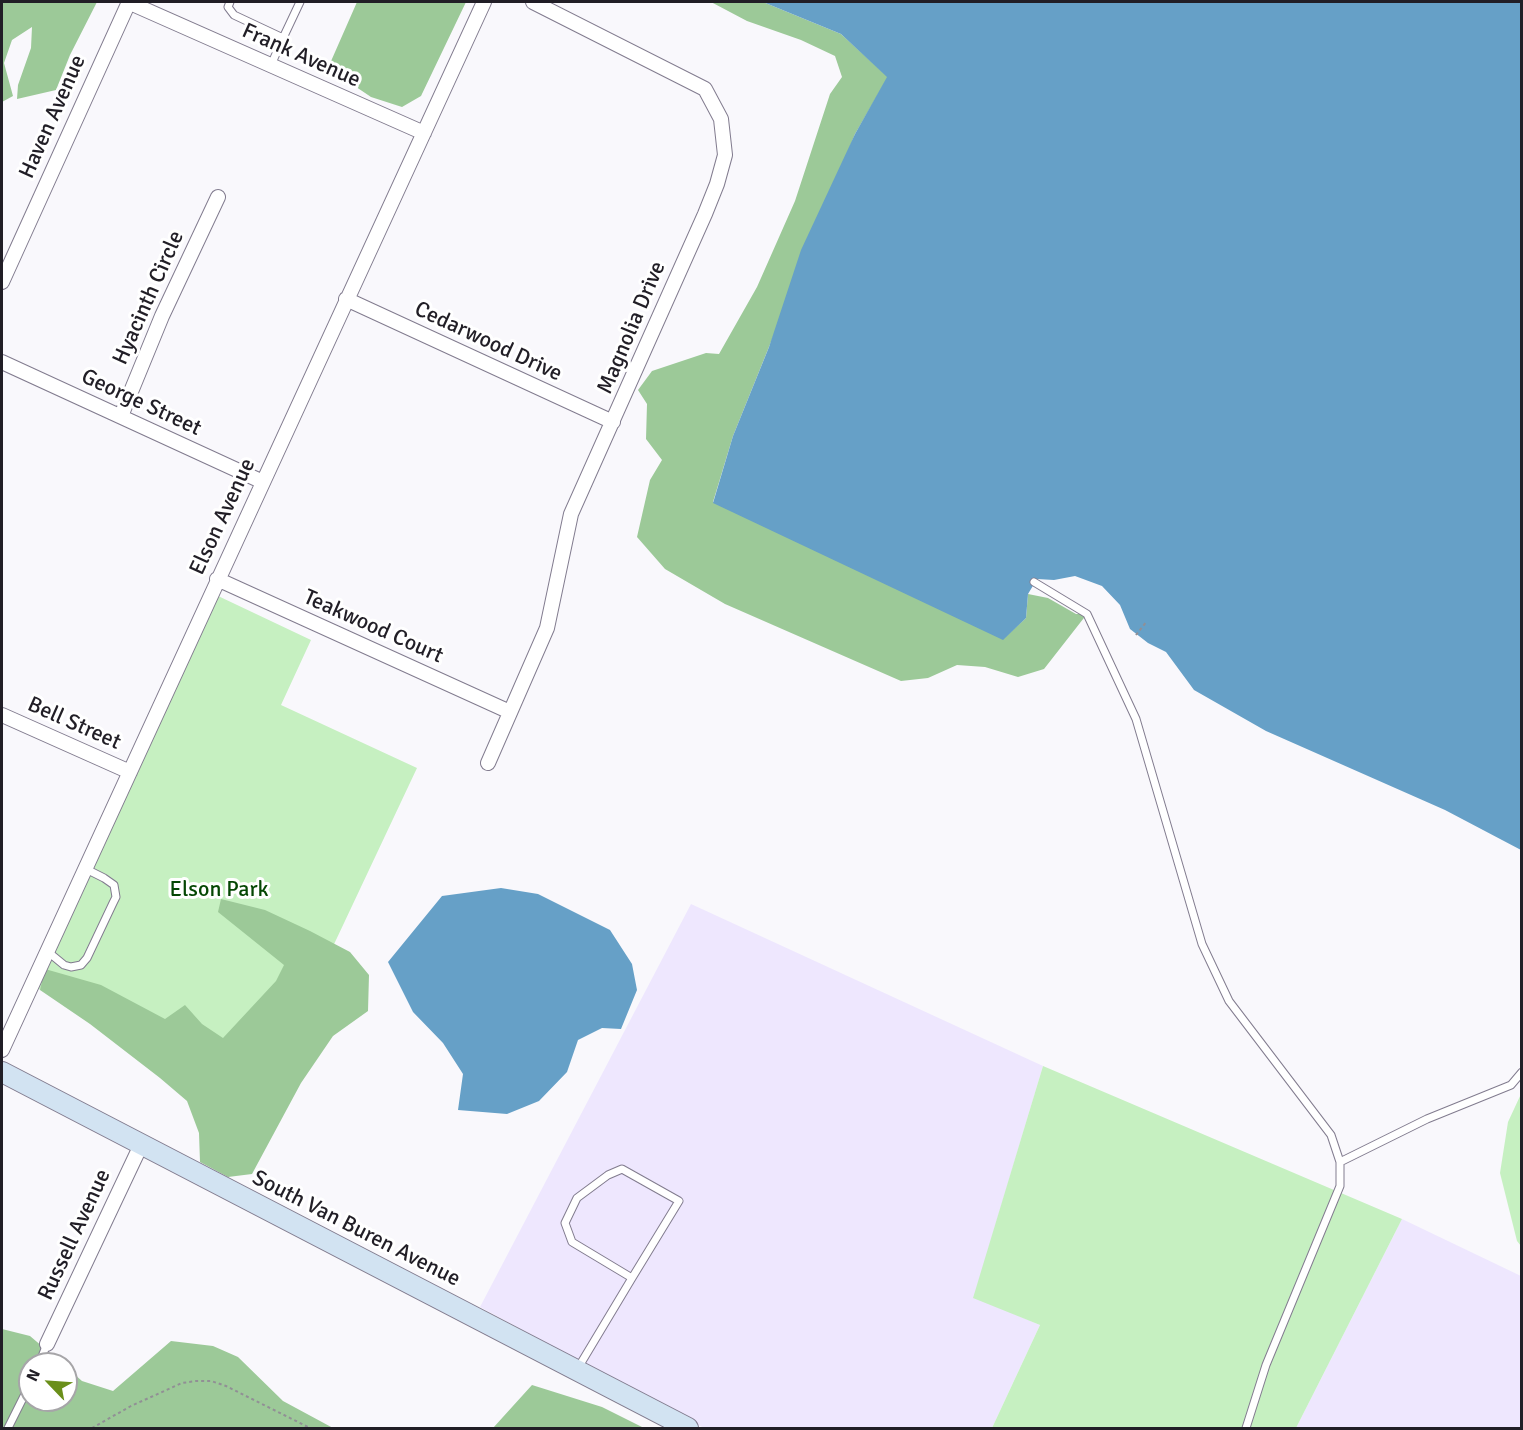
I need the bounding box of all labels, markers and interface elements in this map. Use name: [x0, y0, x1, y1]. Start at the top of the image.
street label: Frank Avenue: [238, 18, 364, 94]
street label: Haven Avenue: [14, 51, 92, 183]
street label: Hyacinth Circle: [108, 227, 190, 369]
street label: Magnolia Drive: [592, 258, 672, 398]
street label: Cedarwood Drive: [410, 296, 566, 388]
street label: George Street: [77, 364, 205, 442]
street label: Elson Avenue: [184, 454, 262, 580]
street label: Teakwood Court: [299, 584, 447, 670]
street label: Bell Street: [23, 692, 125, 756]
park label: Elson Park: [169, 877, 269, 903]
street label: Russell Avenue: [33, 1165, 117, 1305]
street label: South Van Buren Avenue: [248, 1165, 464, 1293]
north arrow: [18, 1352, 78, 1412]
text: N: [22, 1366, 45, 1385]

